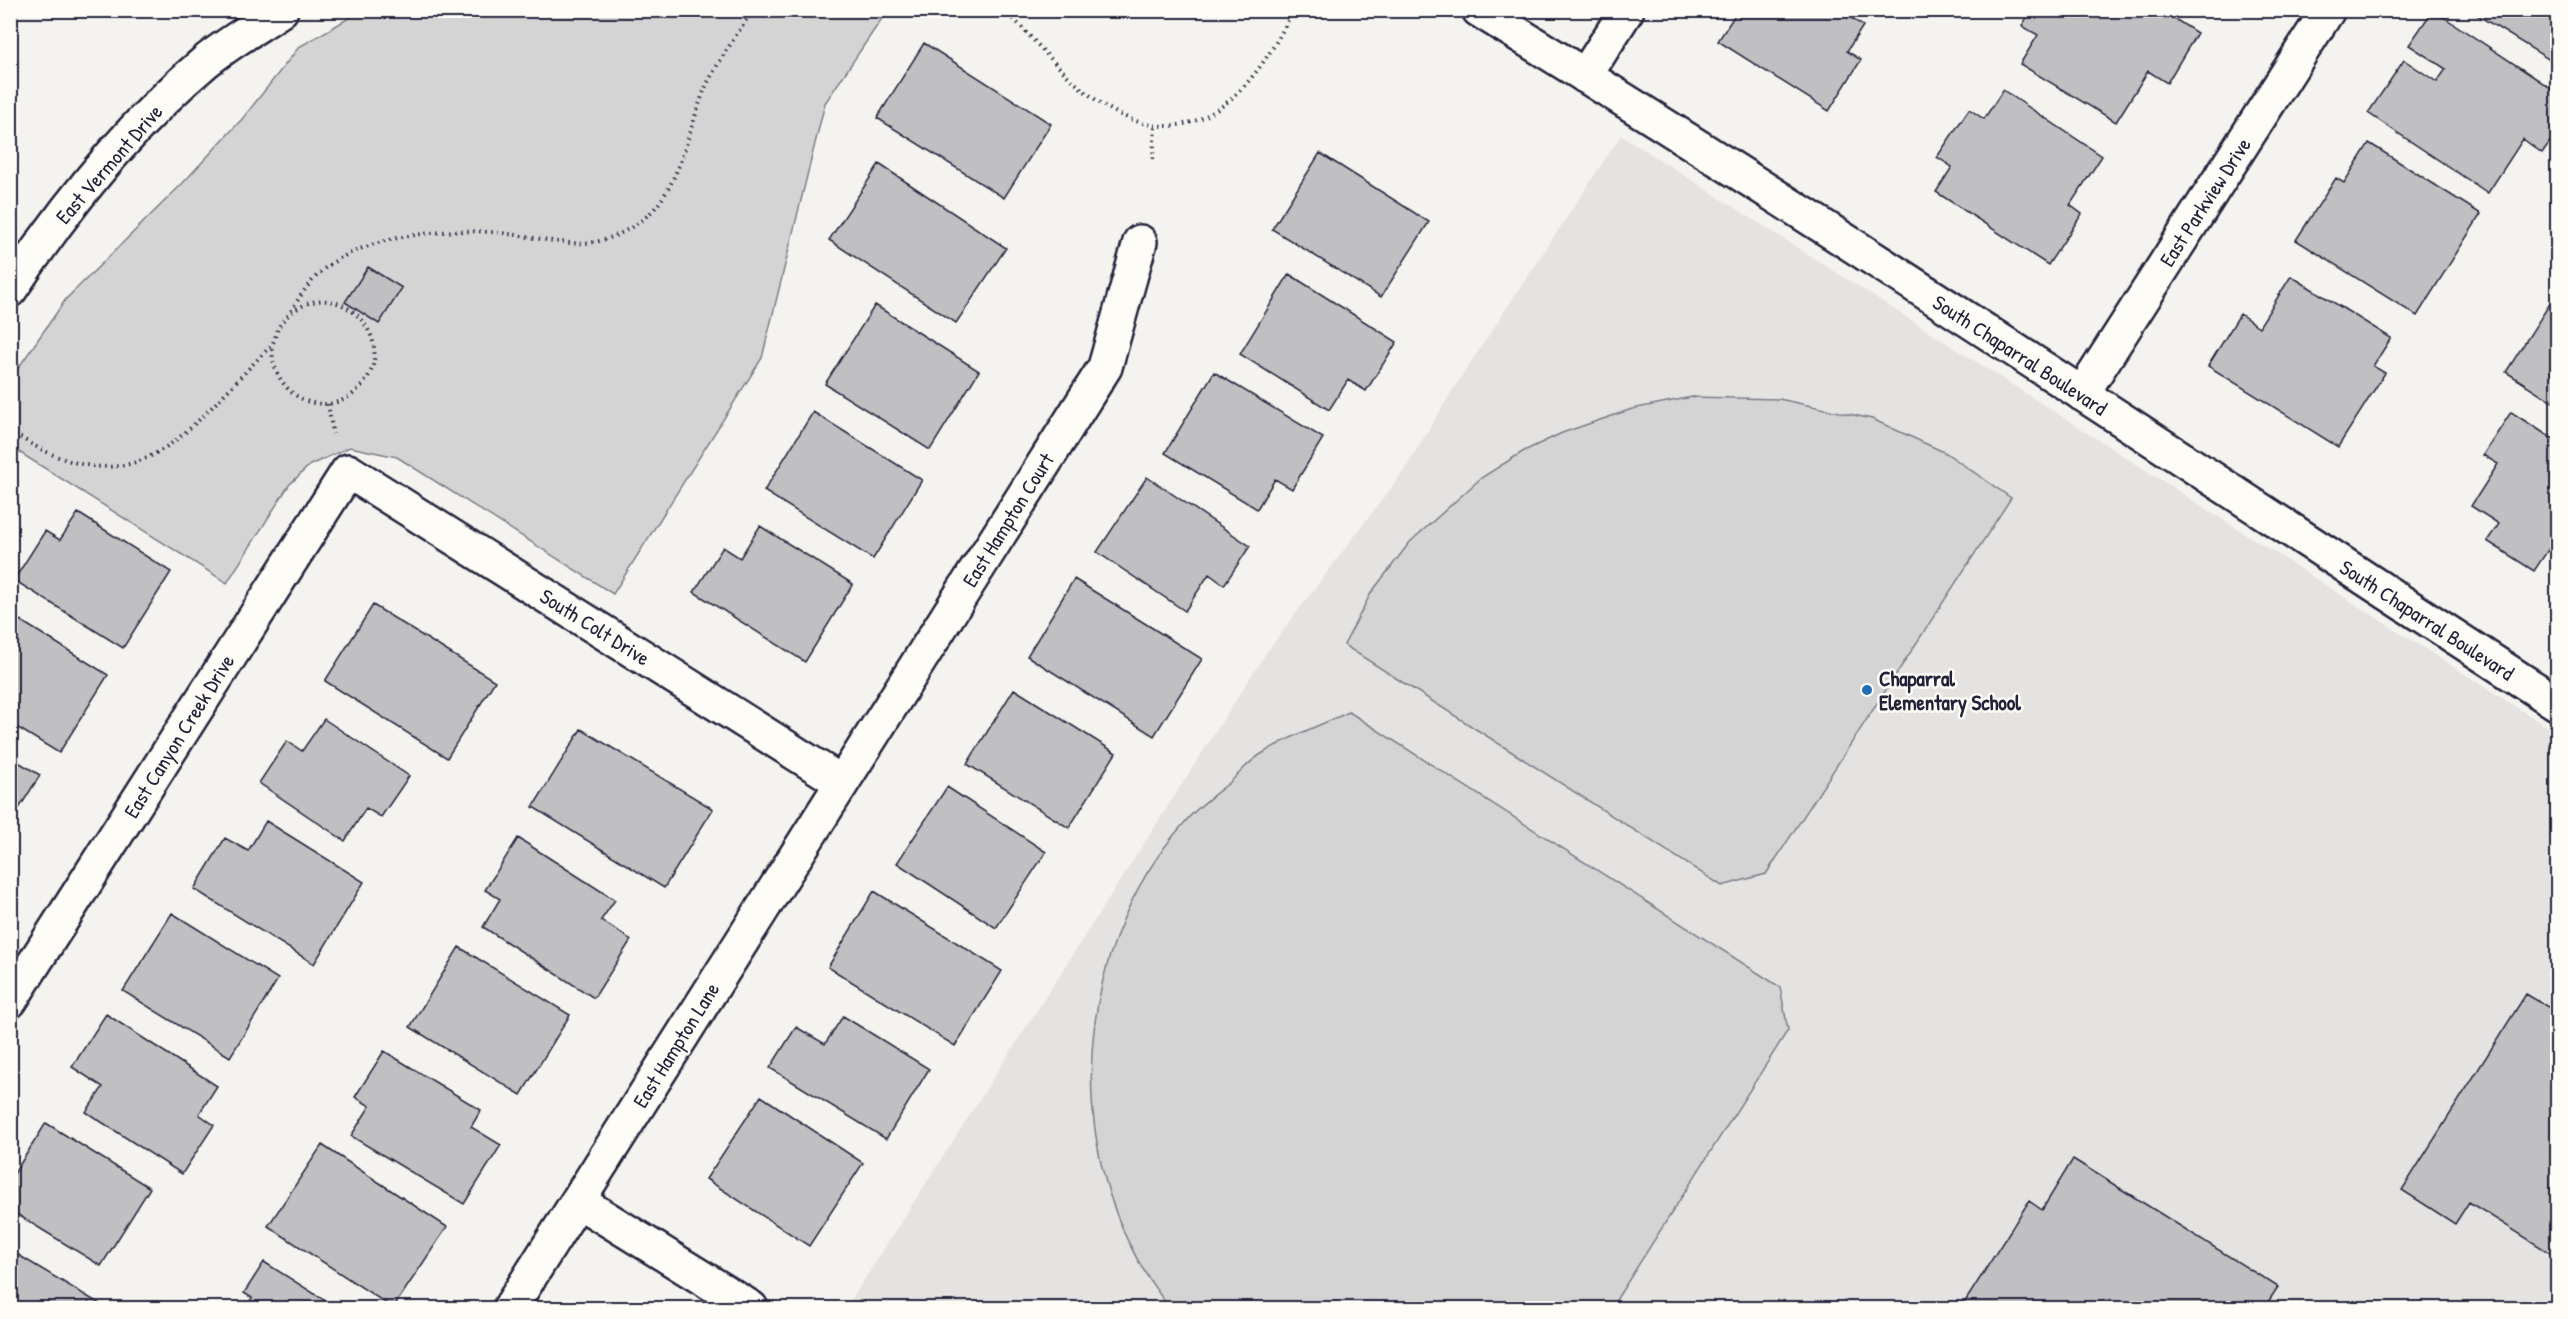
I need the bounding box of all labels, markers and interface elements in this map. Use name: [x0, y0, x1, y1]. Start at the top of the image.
street label: East Vermont Drive: [49, 98, 169, 230]
street label: East Parkview Drive: [2152, 132, 2258, 272]
street label: South Chaparral Boulevard: [1927, 288, 2113, 422]
street label: East Hampton Court: [955, 447, 1061, 592]
street label: South Chaparral Boulevard: [2334, 553, 2520, 687]
street label: South Colt Drive: [535, 582, 655, 672]
street label: East Canyon Creek Drive: [117, 649, 241, 823]
place label: Chaparral Elementary School: [1879, 664, 2021, 718]
marker: Chaparral Elementary School: [1860, 683, 1874, 697]
street label: East Hampton Lane: [626, 977, 726, 1113]

